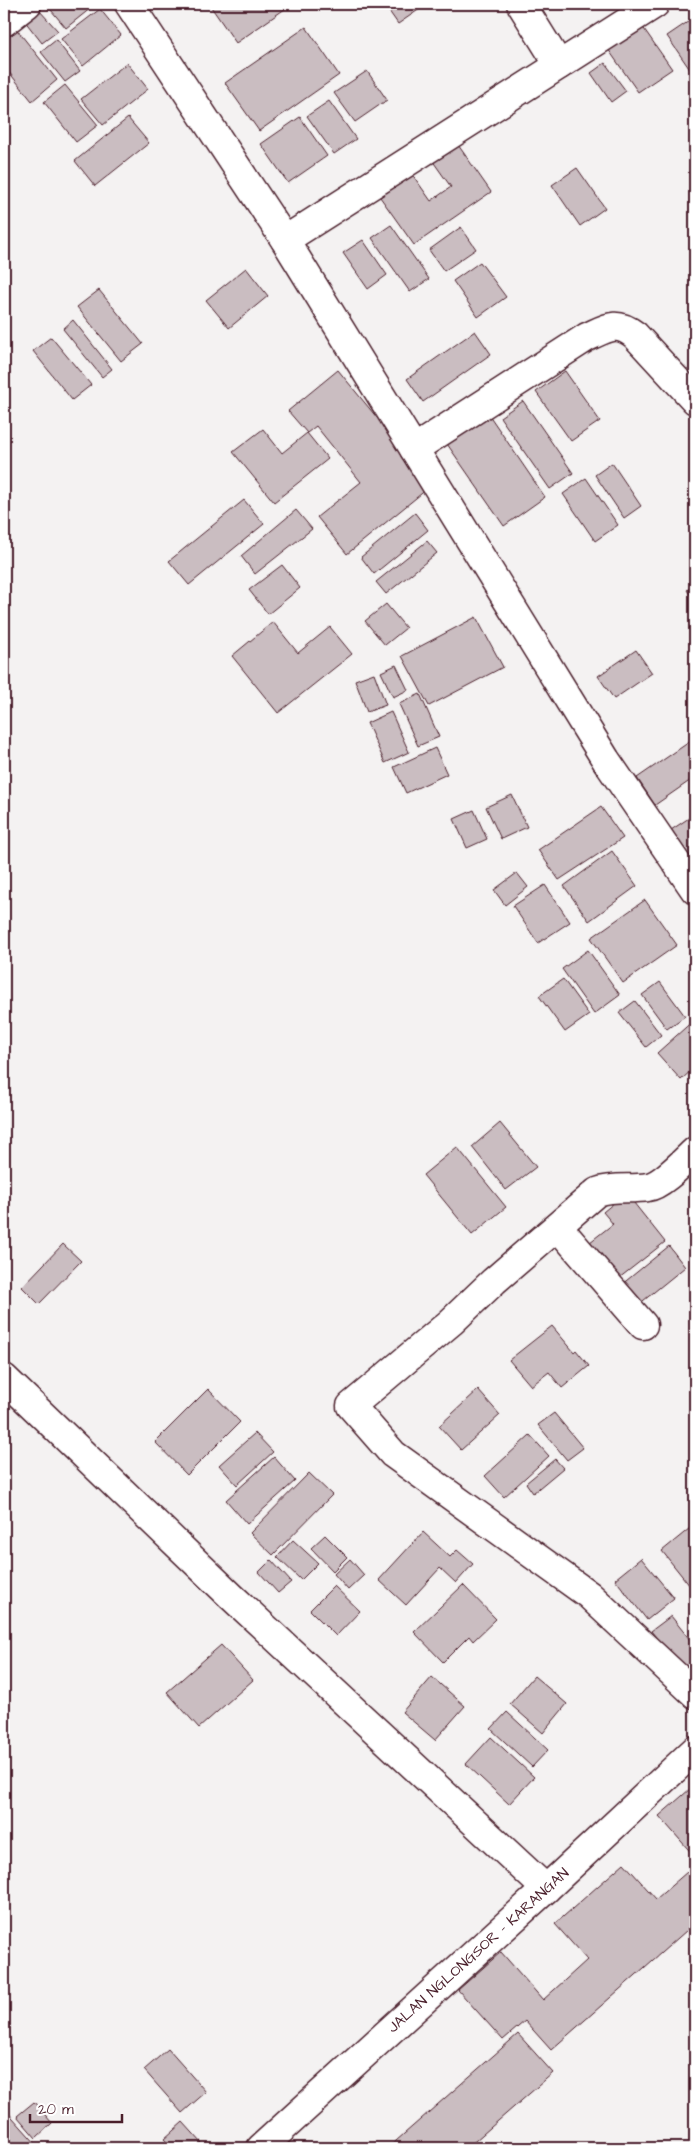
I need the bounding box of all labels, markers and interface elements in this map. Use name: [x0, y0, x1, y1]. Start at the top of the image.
street label: JALAN NGLONGSOR - KARANGAN: [383, 1863, 574, 2038]
scale bar: [30, 2092, 122, 2124]
text: 20 m: [38, 2099, 74, 2120]

